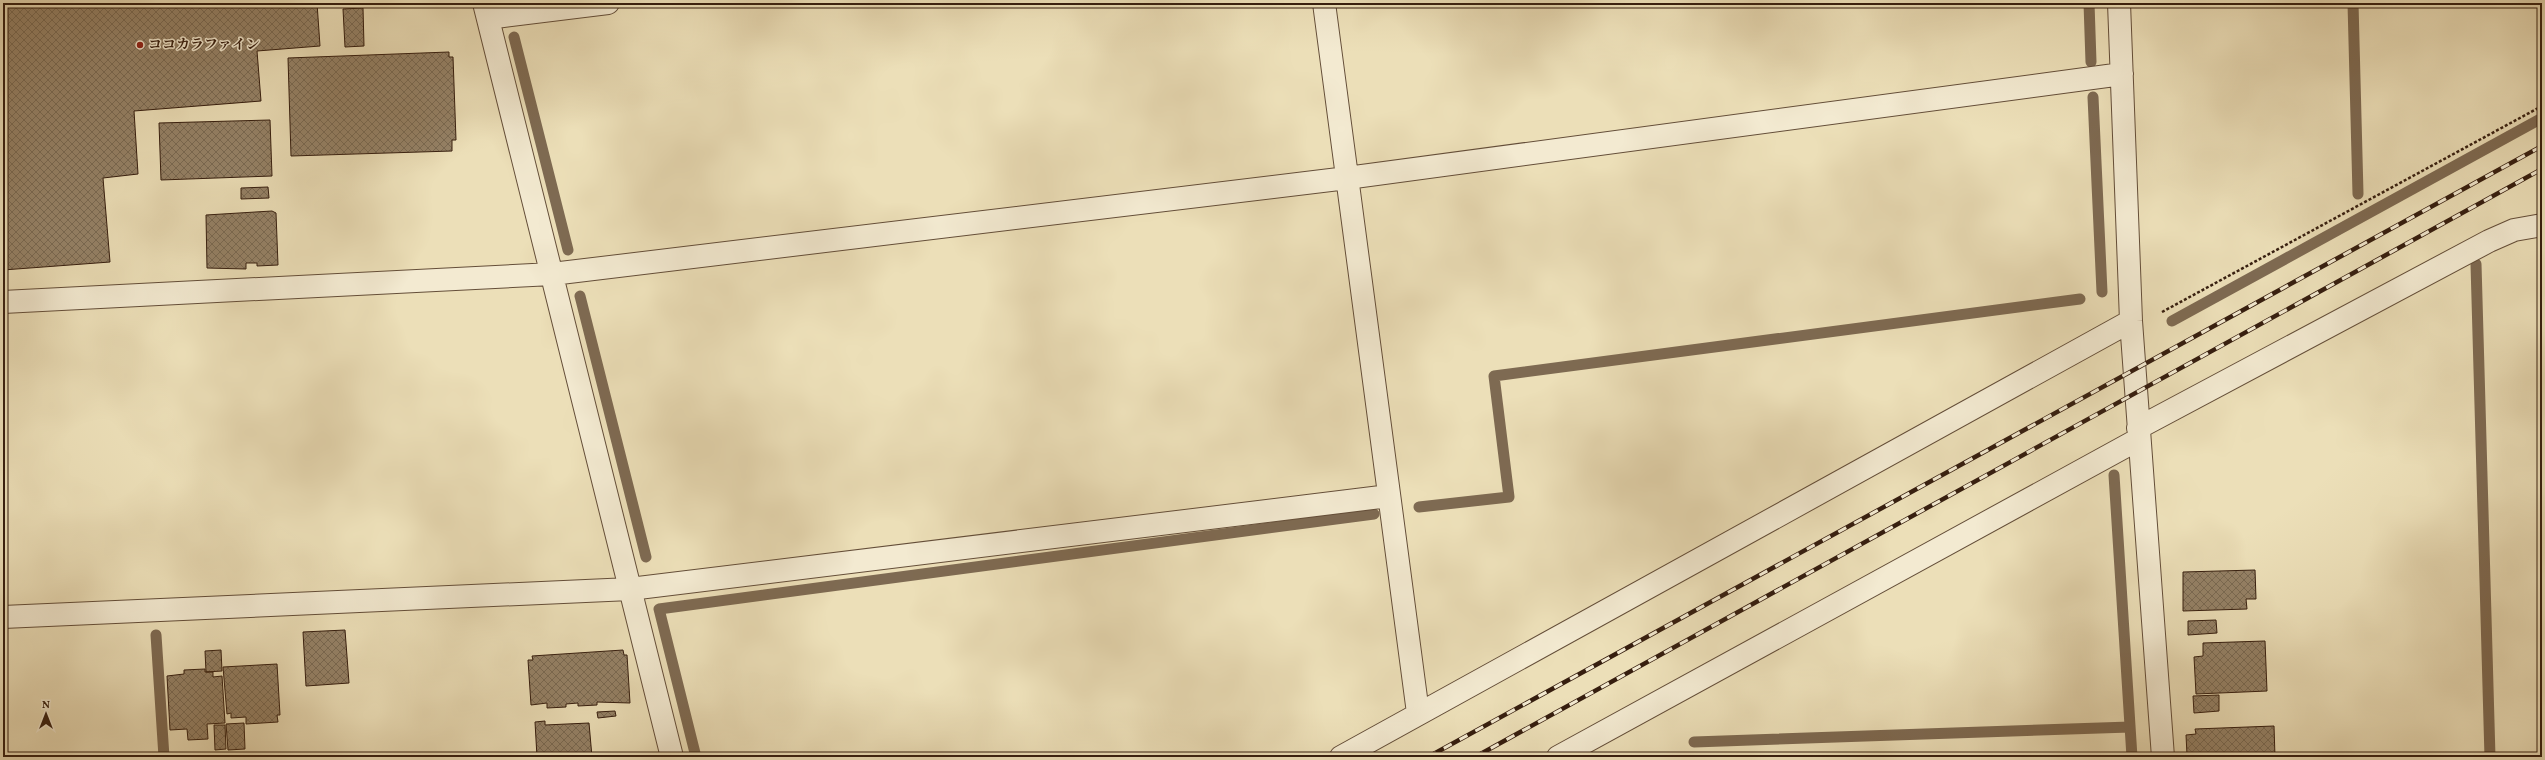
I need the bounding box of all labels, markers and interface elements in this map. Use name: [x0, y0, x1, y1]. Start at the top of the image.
place label: ココカラファイン: [148, 36, 260, 55]
marker: ココカラファイン: [135, 40, 145, 50]
north arrow: [26, 694, 66, 734]
text: N: [42, 698, 50, 713]

